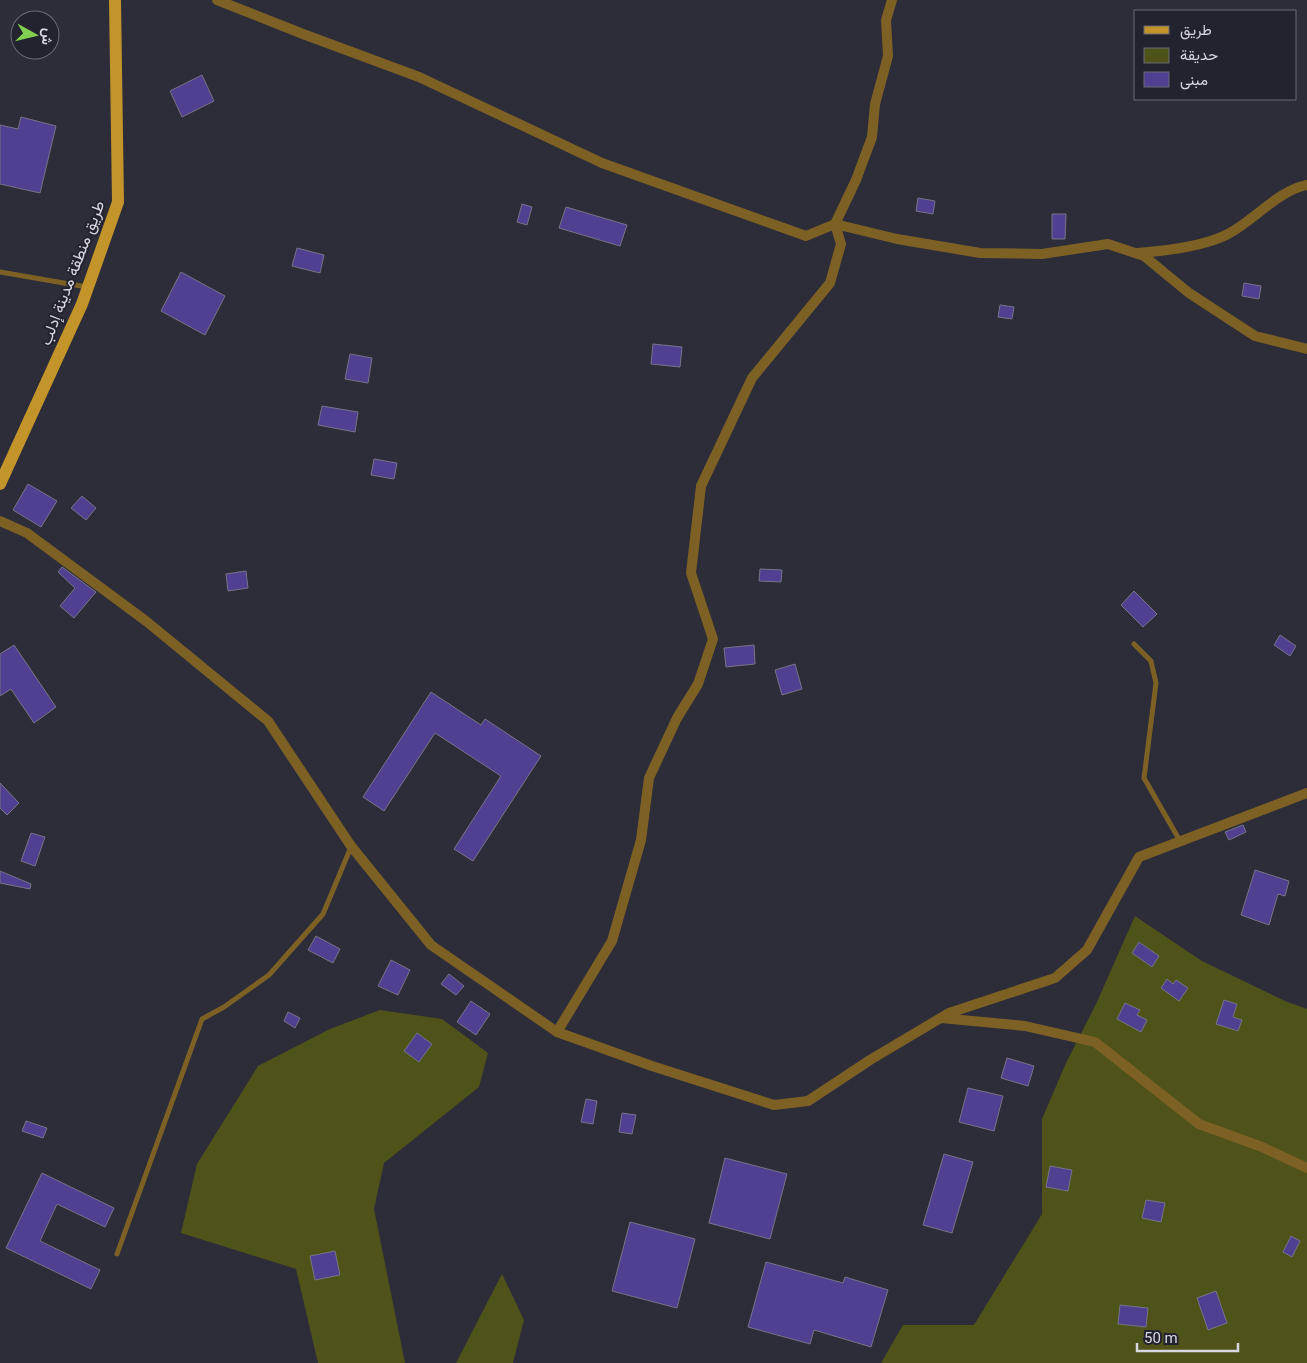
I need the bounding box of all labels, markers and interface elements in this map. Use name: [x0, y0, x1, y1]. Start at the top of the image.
north arrow: [10, 10, 60, 60]
legend: [1134, 10, 1297, 100]
text: طريق: [1180, 21, 1212, 40]
text: ش: [38, 27, 57, 46]
text: حديقة: [1180, 46, 1218, 64]
text: مبنى: [1180, 71, 1208, 90]
street label: طريق منطقة مدينة إدلب: [36, 198, 109, 348]
scale bar: [1137, 1320, 1238, 1352]
text: 50 m: [1144, 1329, 1178, 1347]

